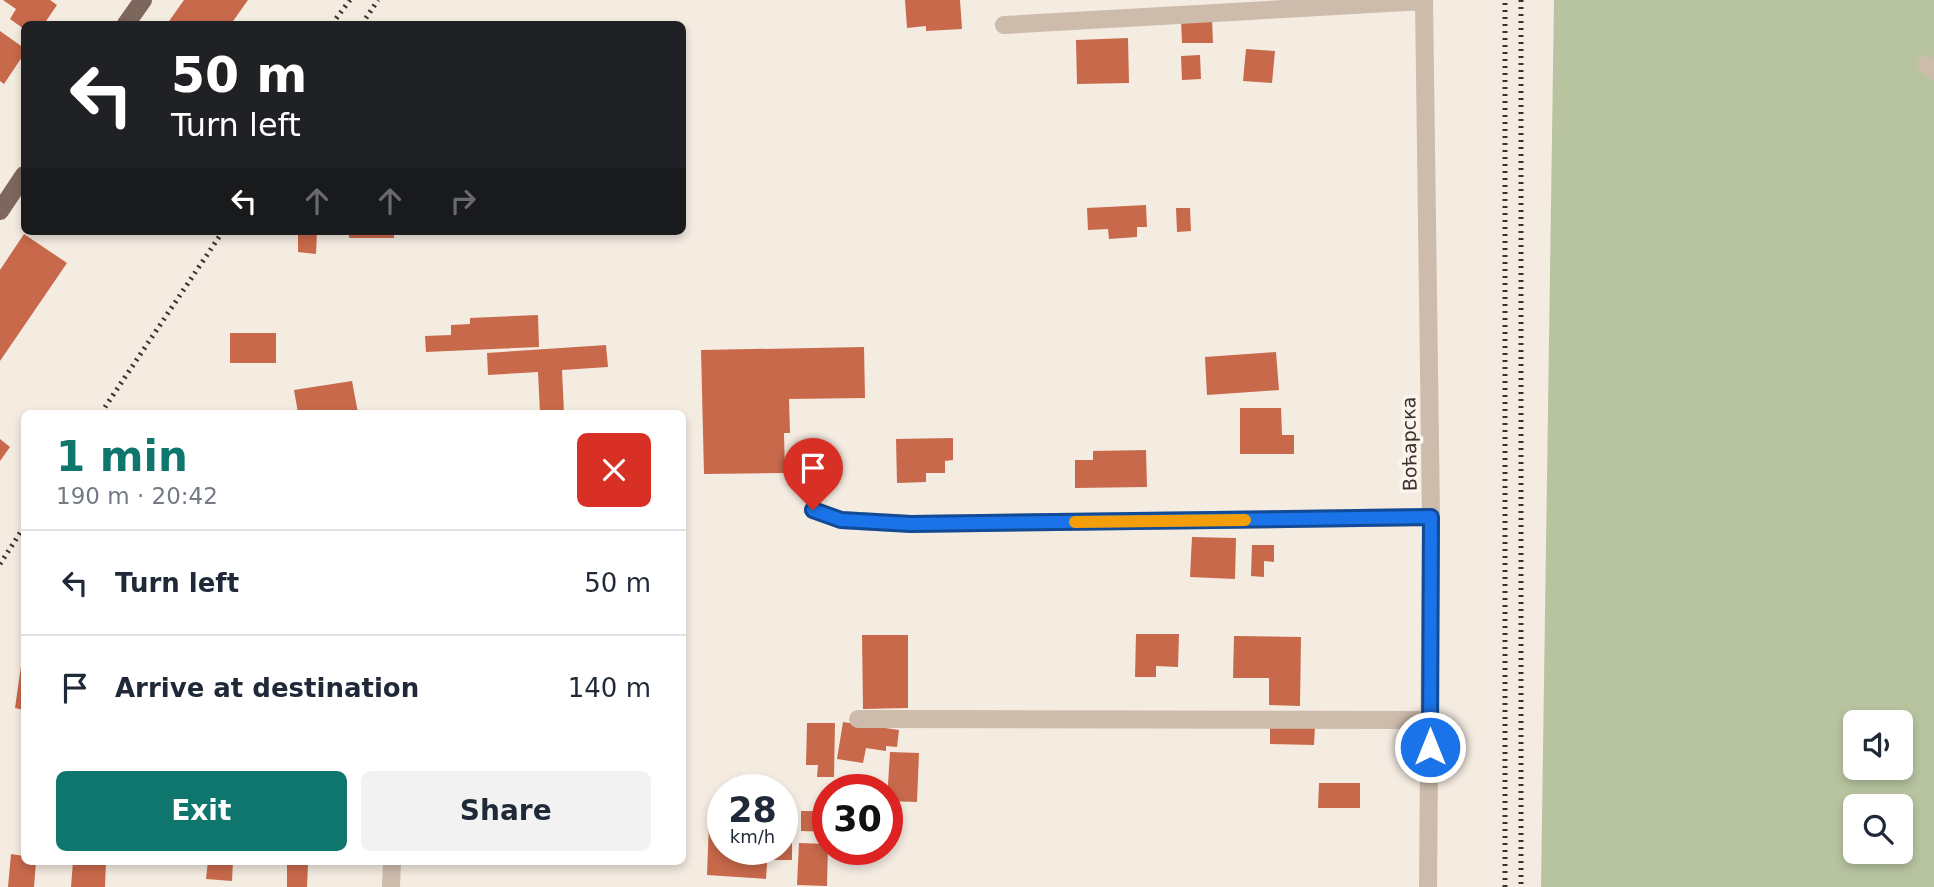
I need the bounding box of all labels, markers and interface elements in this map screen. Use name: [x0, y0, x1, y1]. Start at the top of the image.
text: 50 m: [171, 47, 307, 104]
icon: left: [56, 49, 147, 140]
text: Turn left: [171, 106, 301, 144]
icon: left: [225, 182, 263, 220]
icon: ahead: [298, 182, 336, 220]
icon: ahead: [371, 182, 409, 220]
icon: right: [444, 182, 482, 220]
street label: Воћарска: [1397, 397, 1421, 491]
text: 1 min: [56, 432, 188, 481]
button: close: [577, 433, 651, 507]
pin: [783, 438, 843, 510]
icon: arrive: [794, 449, 832, 487]
text: 190 m · 20:42: [56, 483, 218, 509]
icon: left: [56, 564, 94, 602]
text: Turn left: [115, 568, 239, 598]
text: 50 m: [584, 568, 651, 598]
icon: arrive: [56, 669, 94, 707]
text: Arrive at destination: [115, 673, 419, 703]
text: 140 m: [568, 673, 651, 703]
position arrow: [1393, 710, 1467, 784]
map controls: [1843, 710, 1913, 864]
button: sound: [1843, 710, 1913, 780]
button: Exit: [56, 771, 347, 851]
button: Share: [361, 771, 651, 851]
speed limit sign: 30: [812, 774, 903, 865]
text: 28: [728, 790, 777, 830]
button: search: [1843, 794, 1913, 864]
text: km/h: [730, 826, 775, 847]

